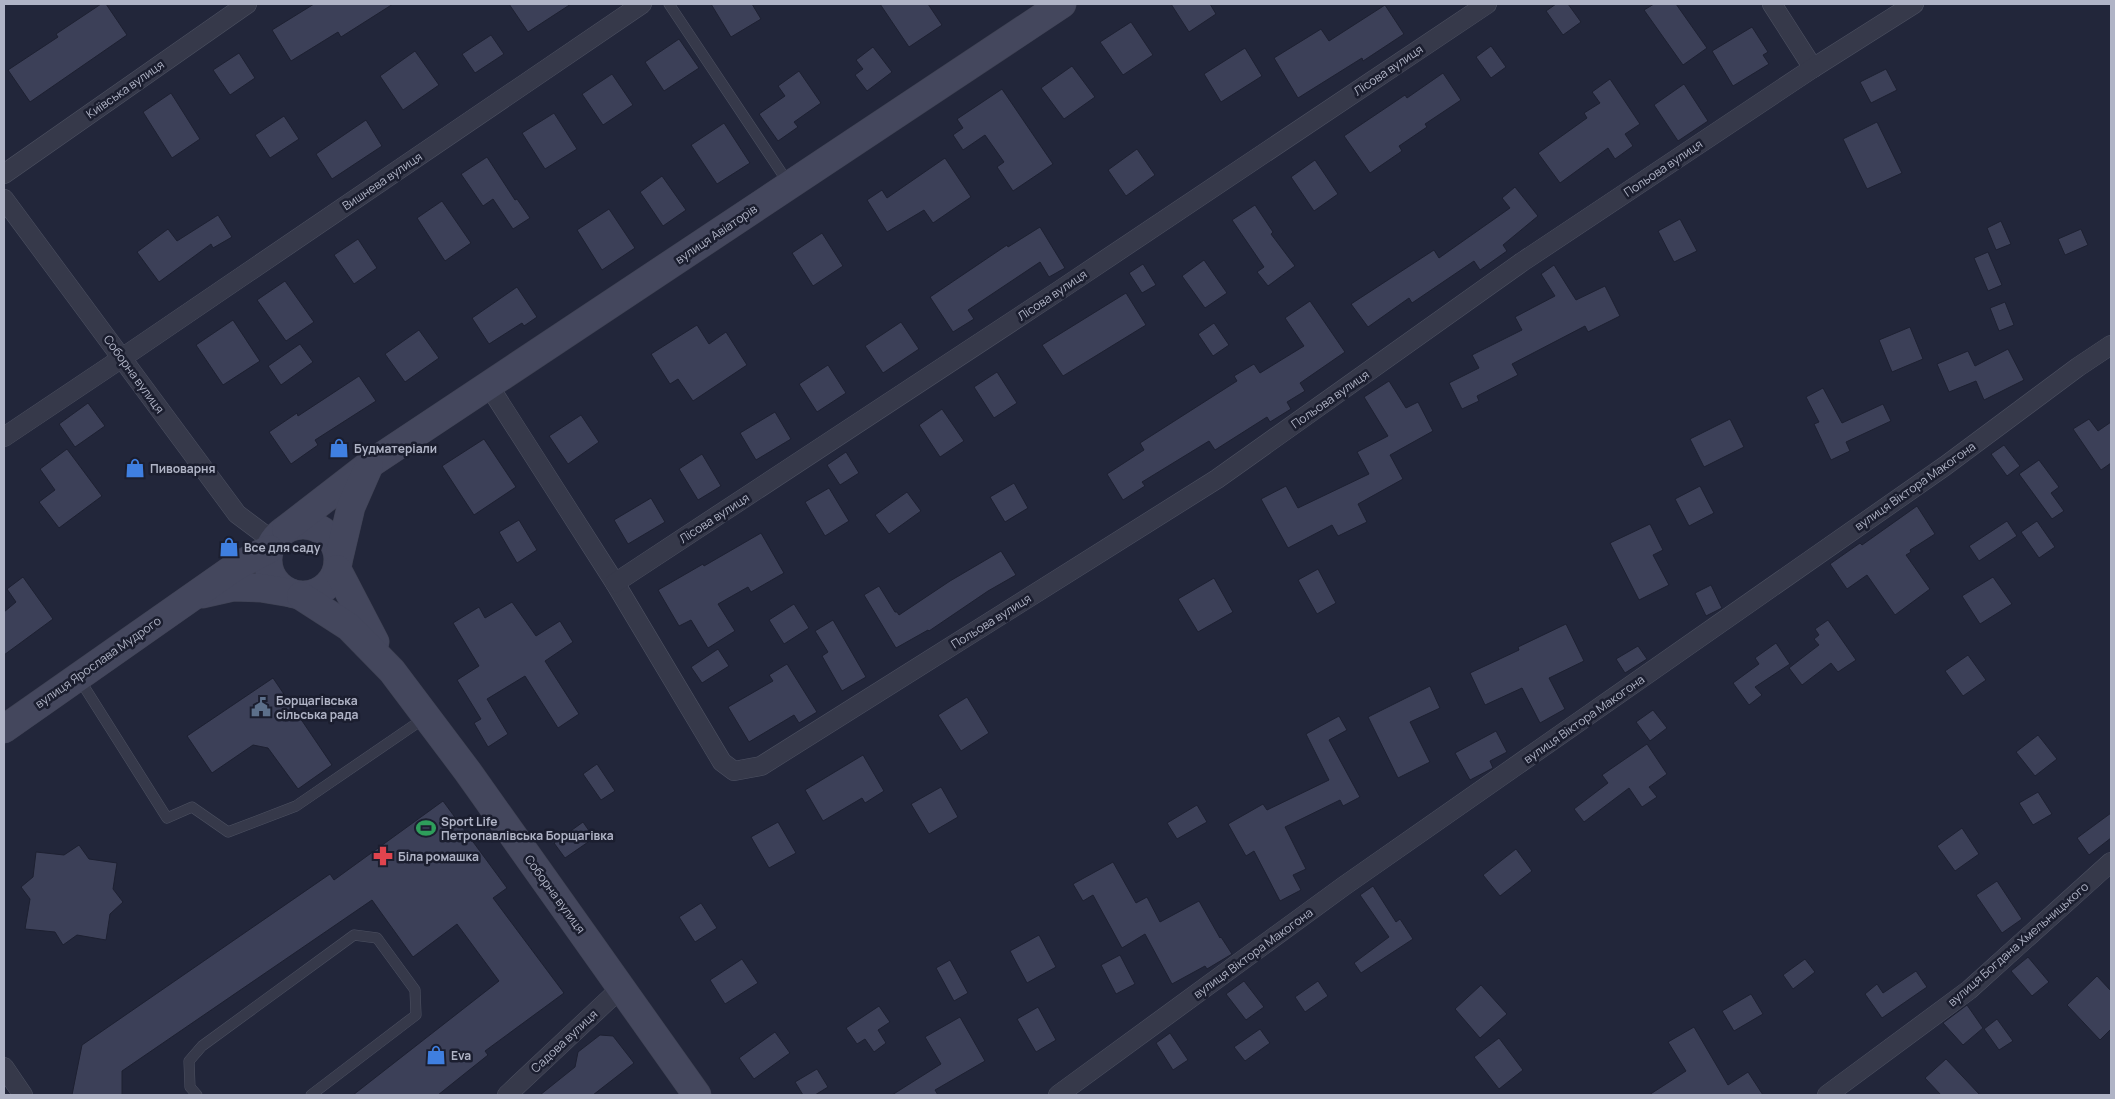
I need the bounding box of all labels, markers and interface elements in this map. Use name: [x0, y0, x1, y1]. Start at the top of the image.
street label: Лісова вулиця: [1350, 40, 1426, 100]
street label: Київська вулиця: [83, 56, 167, 122]
street label: Польова вулиця: [1620, 135, 1706, 201]
street label: Вишнева вулиця: [339, 148, 425, 214]
street label: вулиця Авіаторів: [672, 200, 761, 268]
street label: Лісова вулиця: [1014, 265, 1090, 325]
street label: Соборна вулиця: [100, 331, 168, 417]
street label: Польова вулиця: [1288, 366, 1372, 432]
shop icon: Будматеріали: [328, 437, 350, 459]
street label: вулиця Віктора Макогона: [1851, 438, 1979, 534]
place label: Будматеріали: [354, 440, 437, 457]
shop icon: Пивоварня: [124, 457, 146, 479]
place label: Пивоварня: [150, 460, 216, 477]
street label: Лісова вулиця: [676, 489, 752, 547]
shop icon: Все для саду: [218, 536, 240, 558]
place label: Все для саду: [244, 539, 321, 556]
street label: Польова вулиця: [948, 590, 1034, 652]
street label: вулиця Ярослава Мудрого: [32, 612, 164, 712]
street label: вулиця Віктора Макогона: [1520, 671, 1648, 767]
place label: Борщагівська сільська рада: [276, 692, 359, 723]
public building icon: Борщагівська сільська рада: [250, 696, 272, 718]
place label: Sport Life Петропавлівська Борщагівка: [441, 813, 614, 844]
sports icon: Sport Life Петропавлівська Борщагівка: [415, 817, 437, 839]
pharmacy icon: Біла ромашка: [372, 845, 394, 867]
place label: Біла ромашка: [398, 848, 479, 865]
street label: Соборна вулиця: [521, 851, 589, 937]
street label: вулиця Богдана Хмельницького: [1944, 878, 2092, 1010]
street label: вулиця Віктора Макогона: [1190, 904, 1316, 1002]
street label: Садова вулиця: [527, 1006, 601, 1076]
shop icon: Eva: [425, 1044, 447, 1066]
place label: Eva: [451, 1047, 471, 1064]

